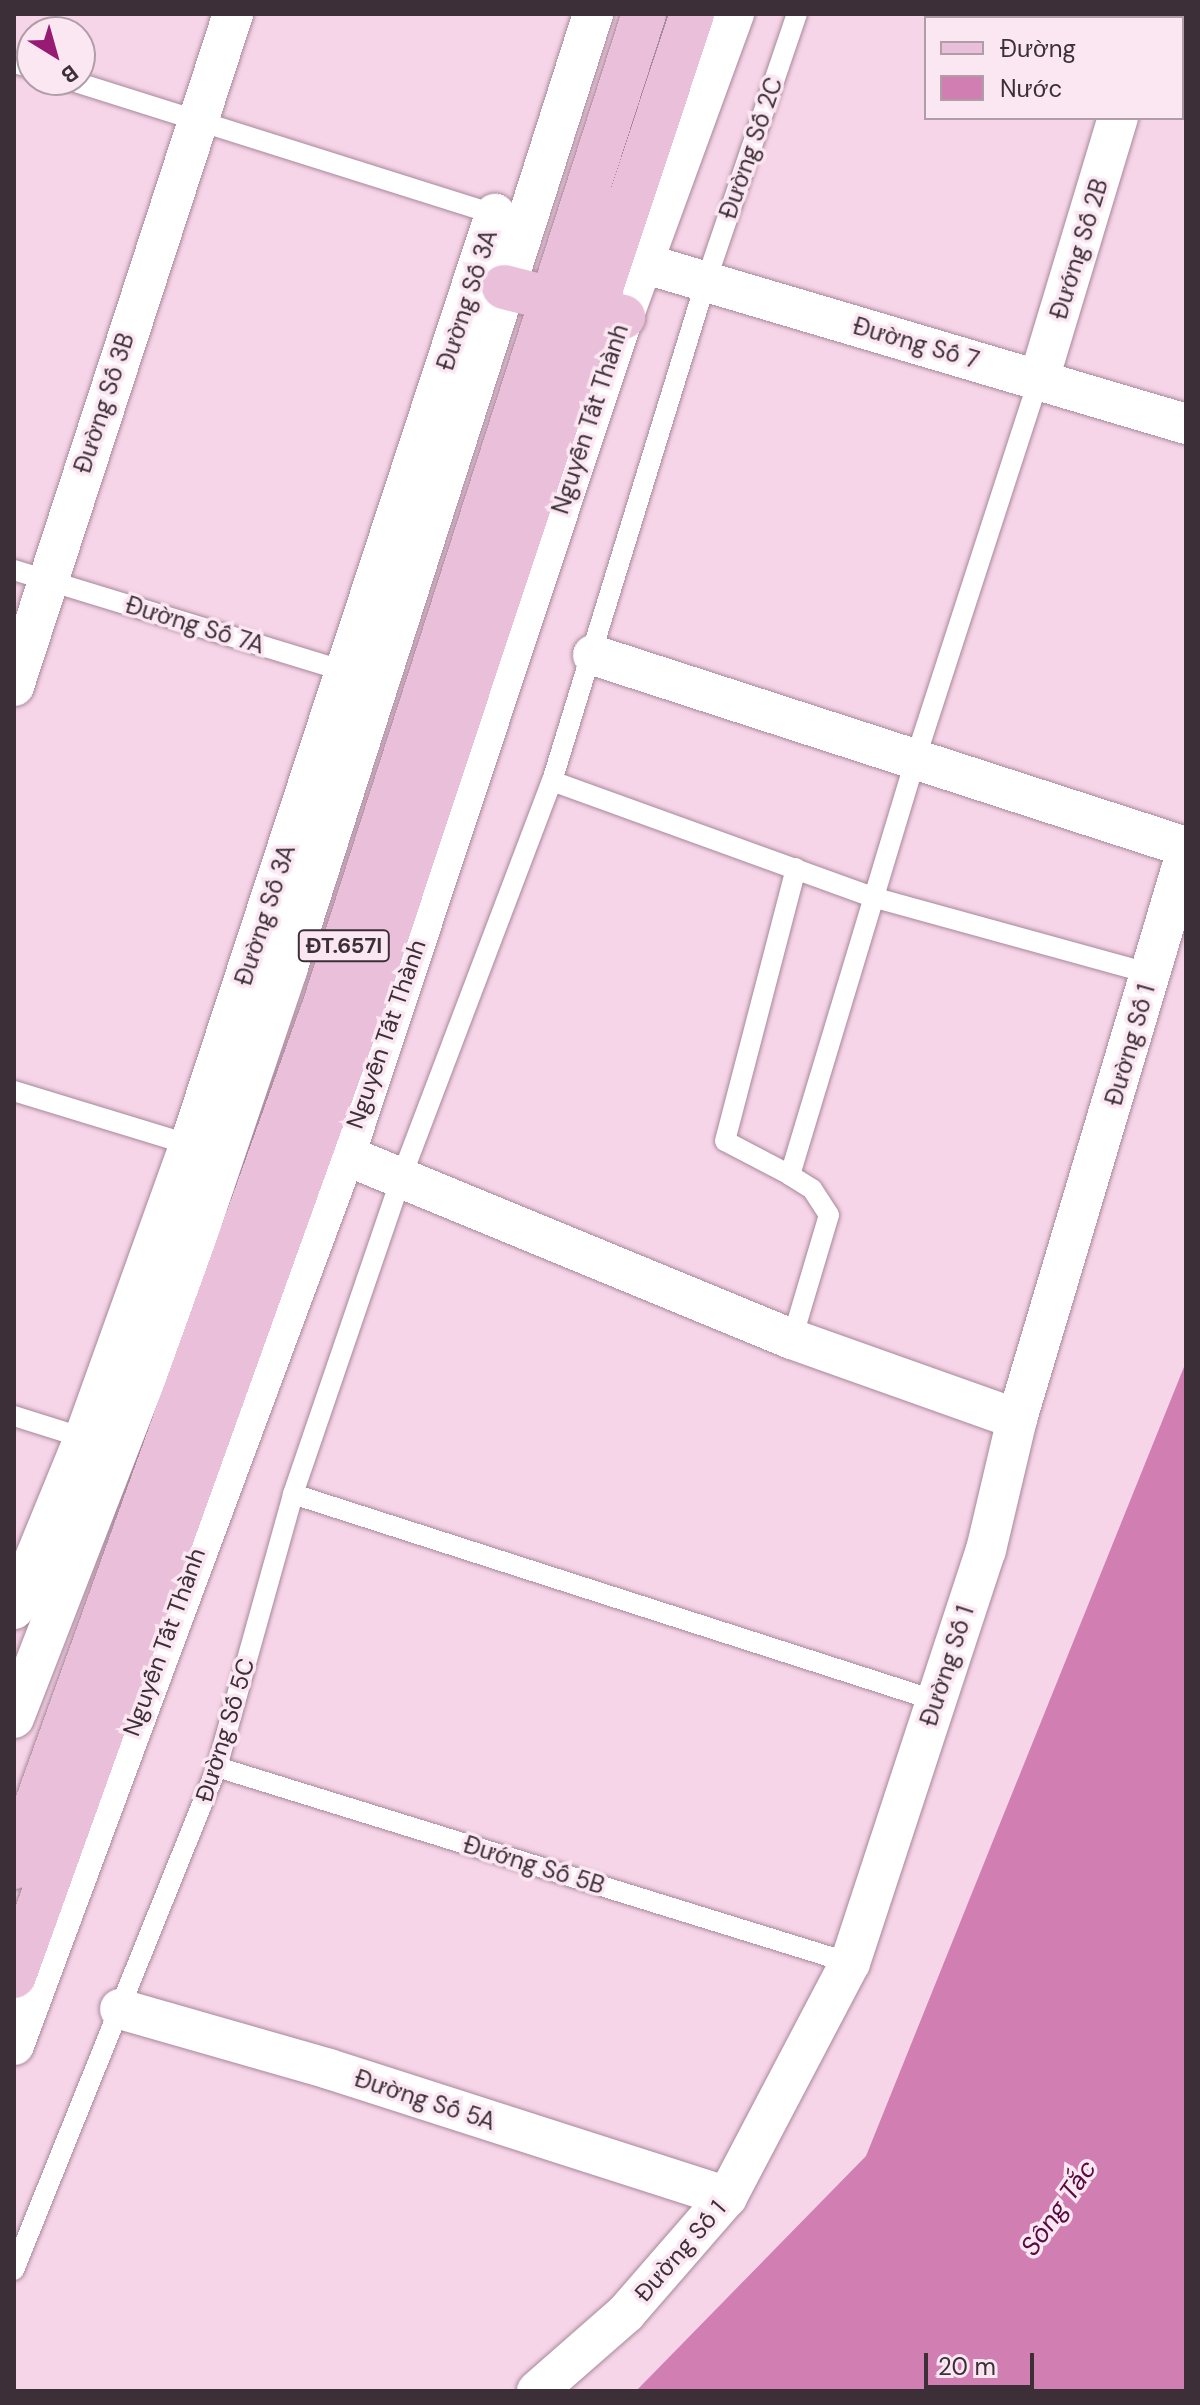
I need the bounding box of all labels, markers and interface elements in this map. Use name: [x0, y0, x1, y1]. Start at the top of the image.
north arrow: [16, 16, 96, 96]
legend: [924, 16, 1184, 120]
text: Đường: [1000, 33, 1076, 64]
text: B: [55, 58, 84, 90]
street label: Đường Số 2C: [713, 73, 789, 223]
text: Nước: [1000, 73, 1062, 104]
street label: Đướng Số 2B: [1044, 175, 1114, 323]
street label: Đường Số 3A: [431, 226, 503, 374]
street label: Đường Số 7: [850, 311, 982, 375]
street label: Nguyễn Tất Thành: [546, 320, 634, 518]
street label: Đường Số 3B: [68, 329, 140, 477]
street label: Đường Số 7A: [122, 590, 268, 660]
street label: Đường Số 3A: [229, 841, 301, 989]
road number: ĐT.657I: [296, 928, 392, 964]
street label: Nguyễn Tất Thành: [340, 936, 432, 1132]
street label: Đường Số 1: [1099, 981, 1161, 1109]
street label: Nguyễn Tất Thành: [117, 1544, 211, 1740]
street label: Đường Số 1: [914, 1602, 980, 1730]
street label: Đường Số 5C: [189, 1655, 261, 1805]
street label: Đướng Số 5B: [460, 1830, 608, 1900]
street label: Đường Số 5A: [351, 2064, 499, 2136]
water label: Sông Tắc: [1015, 2154, 1103, 2262]
street label: Đường Số 1: [628, 2195, 732, 2307]
scale bar: [928, 2337, 1038, 2387]
text: 20 m: [938, 2351, 996, 2382]

